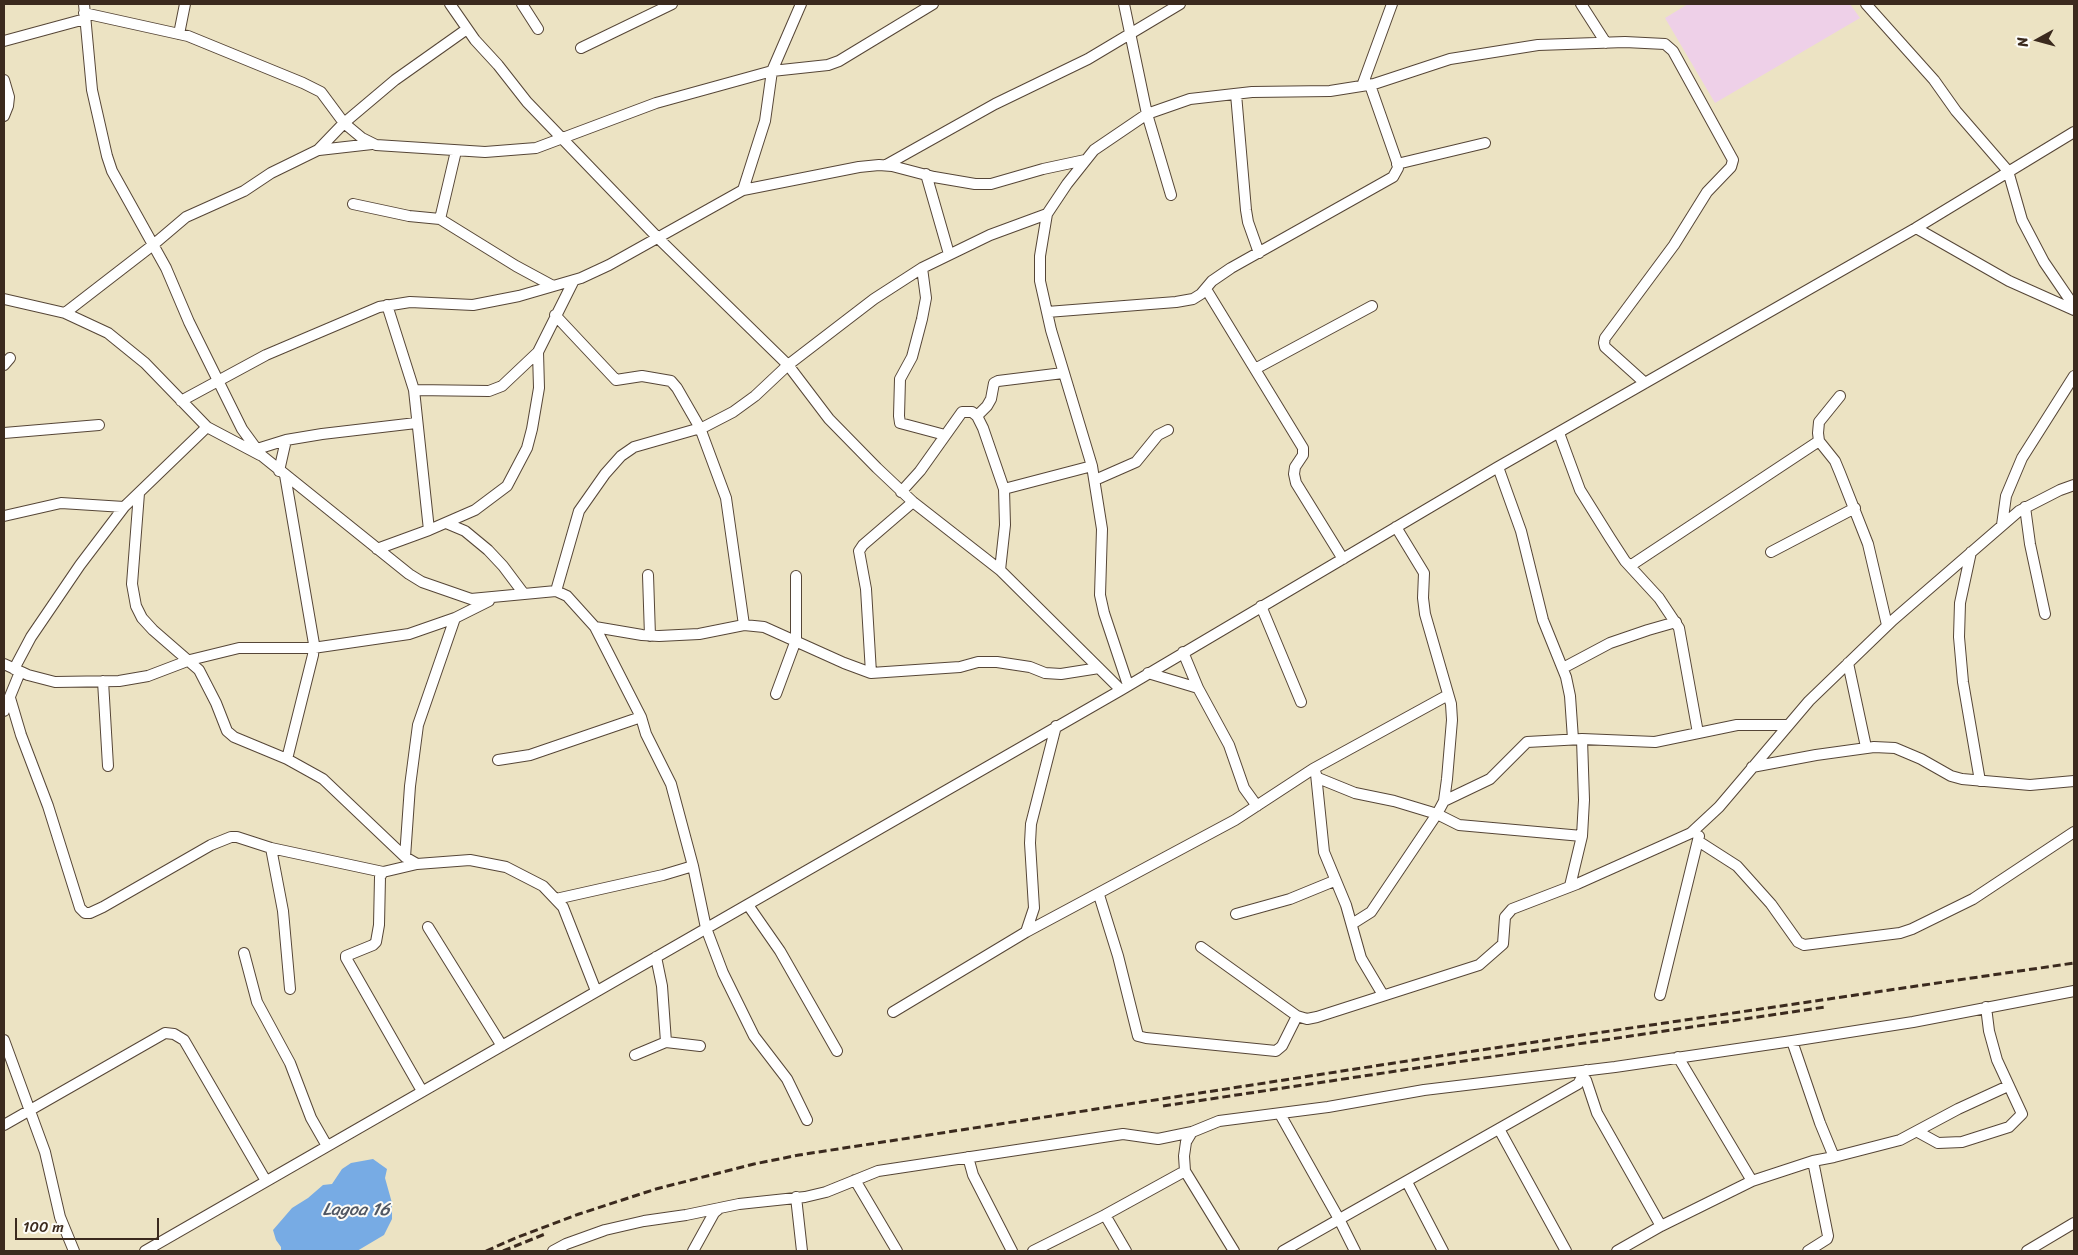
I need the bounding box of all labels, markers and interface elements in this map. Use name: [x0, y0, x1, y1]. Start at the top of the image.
north arrow: [2013, 15, 2063, 65]
text: N: [2010, 36, 2036, 48]
water label: Lagoa 16: [322, 1199, 390, 1221]
scale bar: [18, 1208, 161, 1240]
text: 100 m: [23, 1214, 64, 1240]

